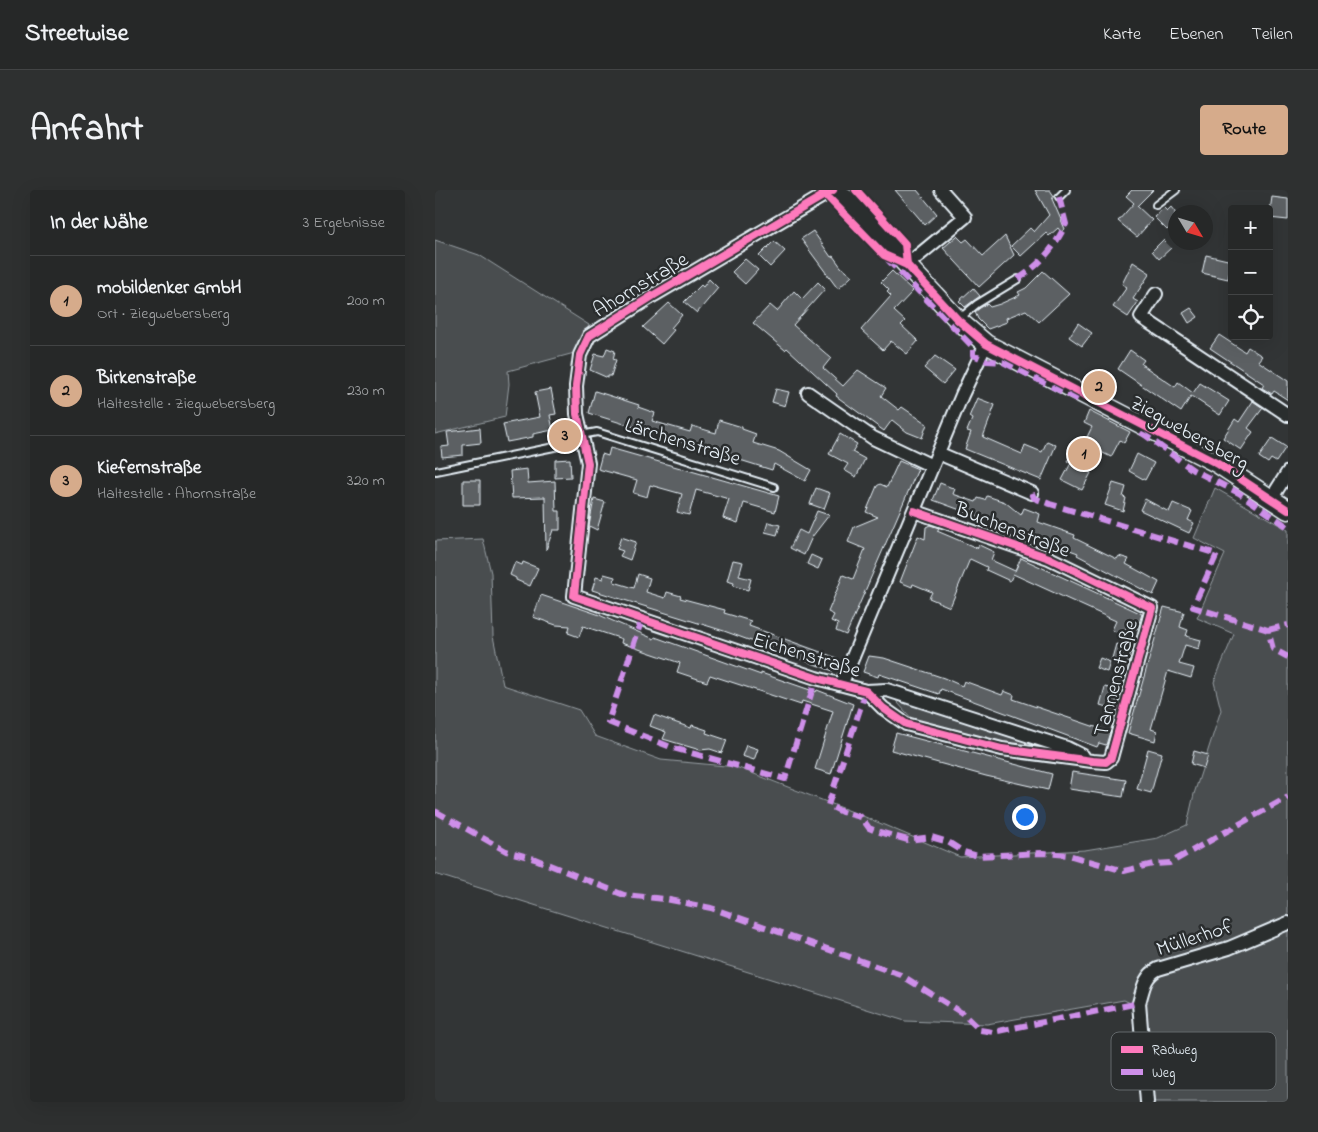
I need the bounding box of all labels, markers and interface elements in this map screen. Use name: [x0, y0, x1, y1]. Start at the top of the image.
text: Streetwise: [25, 17, 129, 52]
text: Karte: [1103, 22, 1141, 48]
text: Ebenen: [1169, 22, 1223, 48]
text: Teilen: [1251, 22, 1293, 48]
text: Anfahrt: [30, 105, 143, 156]
button: Route: [1200, 105, 1288, 155]
north arrow: [1168, 205, 1213, 250]
map controls: [1228, 205, 1273, 340]
button: +: [1228, 205, 1273, 250]
text: In der Nähe: [50, 208, 148, 238]
text: 3 Ergebnisse: [303, 211, 385, 235]
street label: Ahornstraße: [588, 245, 695, 326]
button: −: [1228, 250, 1273, 295]
text: mobildenker GmbH: [97, 275, 241, 302]
text: 1: [63, 289, 69, 313]
text: 200 m: [347, 289, 385, 313]
button: locate: [1228, 295, 1273, 340]
text: Ort · Ziegwebersberg: [97, 302, 230, 326]
text: Birkenstraße: [97, 365, 196, 392]
pin: 2: [1083, 368, 1115, 406]
text: 2: [62, 379, 70, 403]
text: 230 m: [347, 379, 385, 403]
street label: Ziegwebersberg: [1123, 389, 1254, 481]
text: Haltestelle · Ziegwebersberg: [97, 392, 275, 416]
street label: Lärchenstraße: [621, 411, 745, 475]
pin: 3: [549, 417, 581, 455]
pin: 1: [1068, 435, 1100, 473]
text: Kiefernstraße: [97, 455, 201, 482]
text: 3: [63, 469, 69, 493]
text: 320 m: [347, 469, 385, 493]
text: Haltestelle · Ahornstraße: [97, 482, 256, 506]
street label: Buchenstraße: [949, 495, 1075, 567]
street label: Tannenstraße: [1087, 616, 1147, 740]
street label: Eichenstraße: [749, 625, 865, 687]
your location: [1012, 804, 1038, 830]
street label: Müllerhof: [1153, 912, 1237, 965]
legend: [1111, 1032, 1276, 1090]
text: Radweg: [1152, 1040, 1197, 1062]
text: Weg: [1152, 1063, 1175, 1085]

